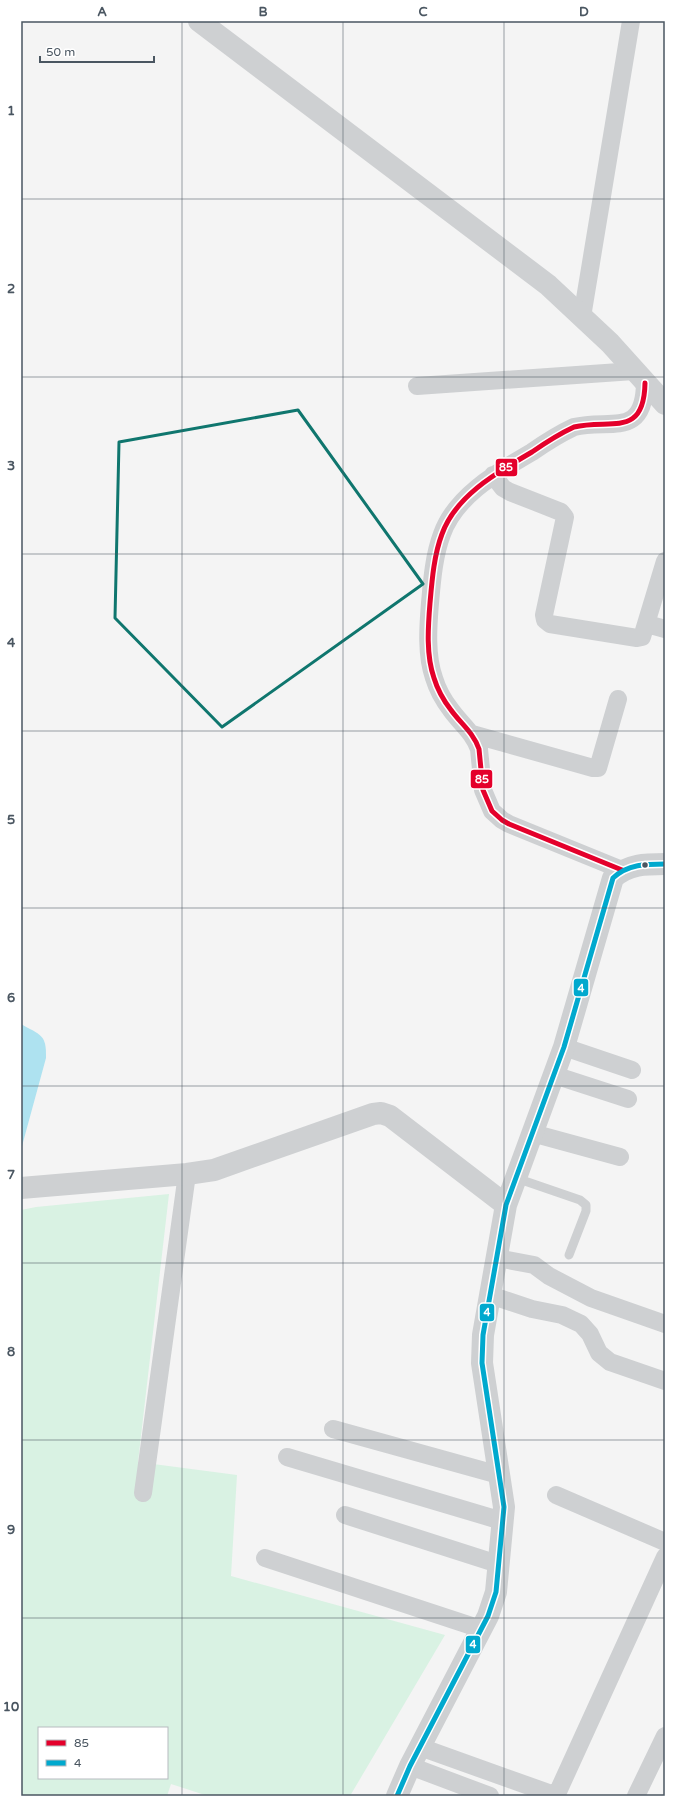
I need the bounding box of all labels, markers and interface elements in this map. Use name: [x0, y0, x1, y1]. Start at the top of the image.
text: A: [97, 4, 107, 20]
text: B: [258, 4, 268, 20]
text: C: [418, 4, 428, 20]
text: D: [579, 4, 589, 20]
scale bar: [40, 38, 154, 64]
text: 50 m: [46, 45, 75, 59]
text: 1: [7, 103, 15, 119]
text: 2: [7, 281, 15, 297]
text: 3: [7, 458, 15, 474]
line badge: 85: [495, 458, 518, 477]
text: 85: [499, 461, 513, 474]
text: 4: [7, 635, 16, 651]
line badge: 85: [470, 769, 493, 789]
text: 85: [475, 773, 489, 786]
text: 5: [7, 812, 15, 828]
unlabelled marker: [640, 860, 650, 870]
line badge: 4: [573, 978, 589, 997]
text: 4: [578, 982, 585, 995]
text: 6: [7, 990, 15, 1006]
text: 7: [7, 1167, 15, 1183]
line badge: 4: [479, 1303, 495, 1322]
text: 4: [484, 1306, 491, 1319]
text: 8: [7, 1344, 15, 1360]
text: 9: [7, 1522, 15, 1538]
line badge: 4: [465, 1635, 481, 1654]
text: 4: [470, 1638, 477, 1651]
text: 10: [3, 1699, 19, 1715]
legend: [38, 1727, 168, 1779]
text: 85: [74, 1736, 89, 1750]
text: 4: [74, 1756, 82, 1770]

